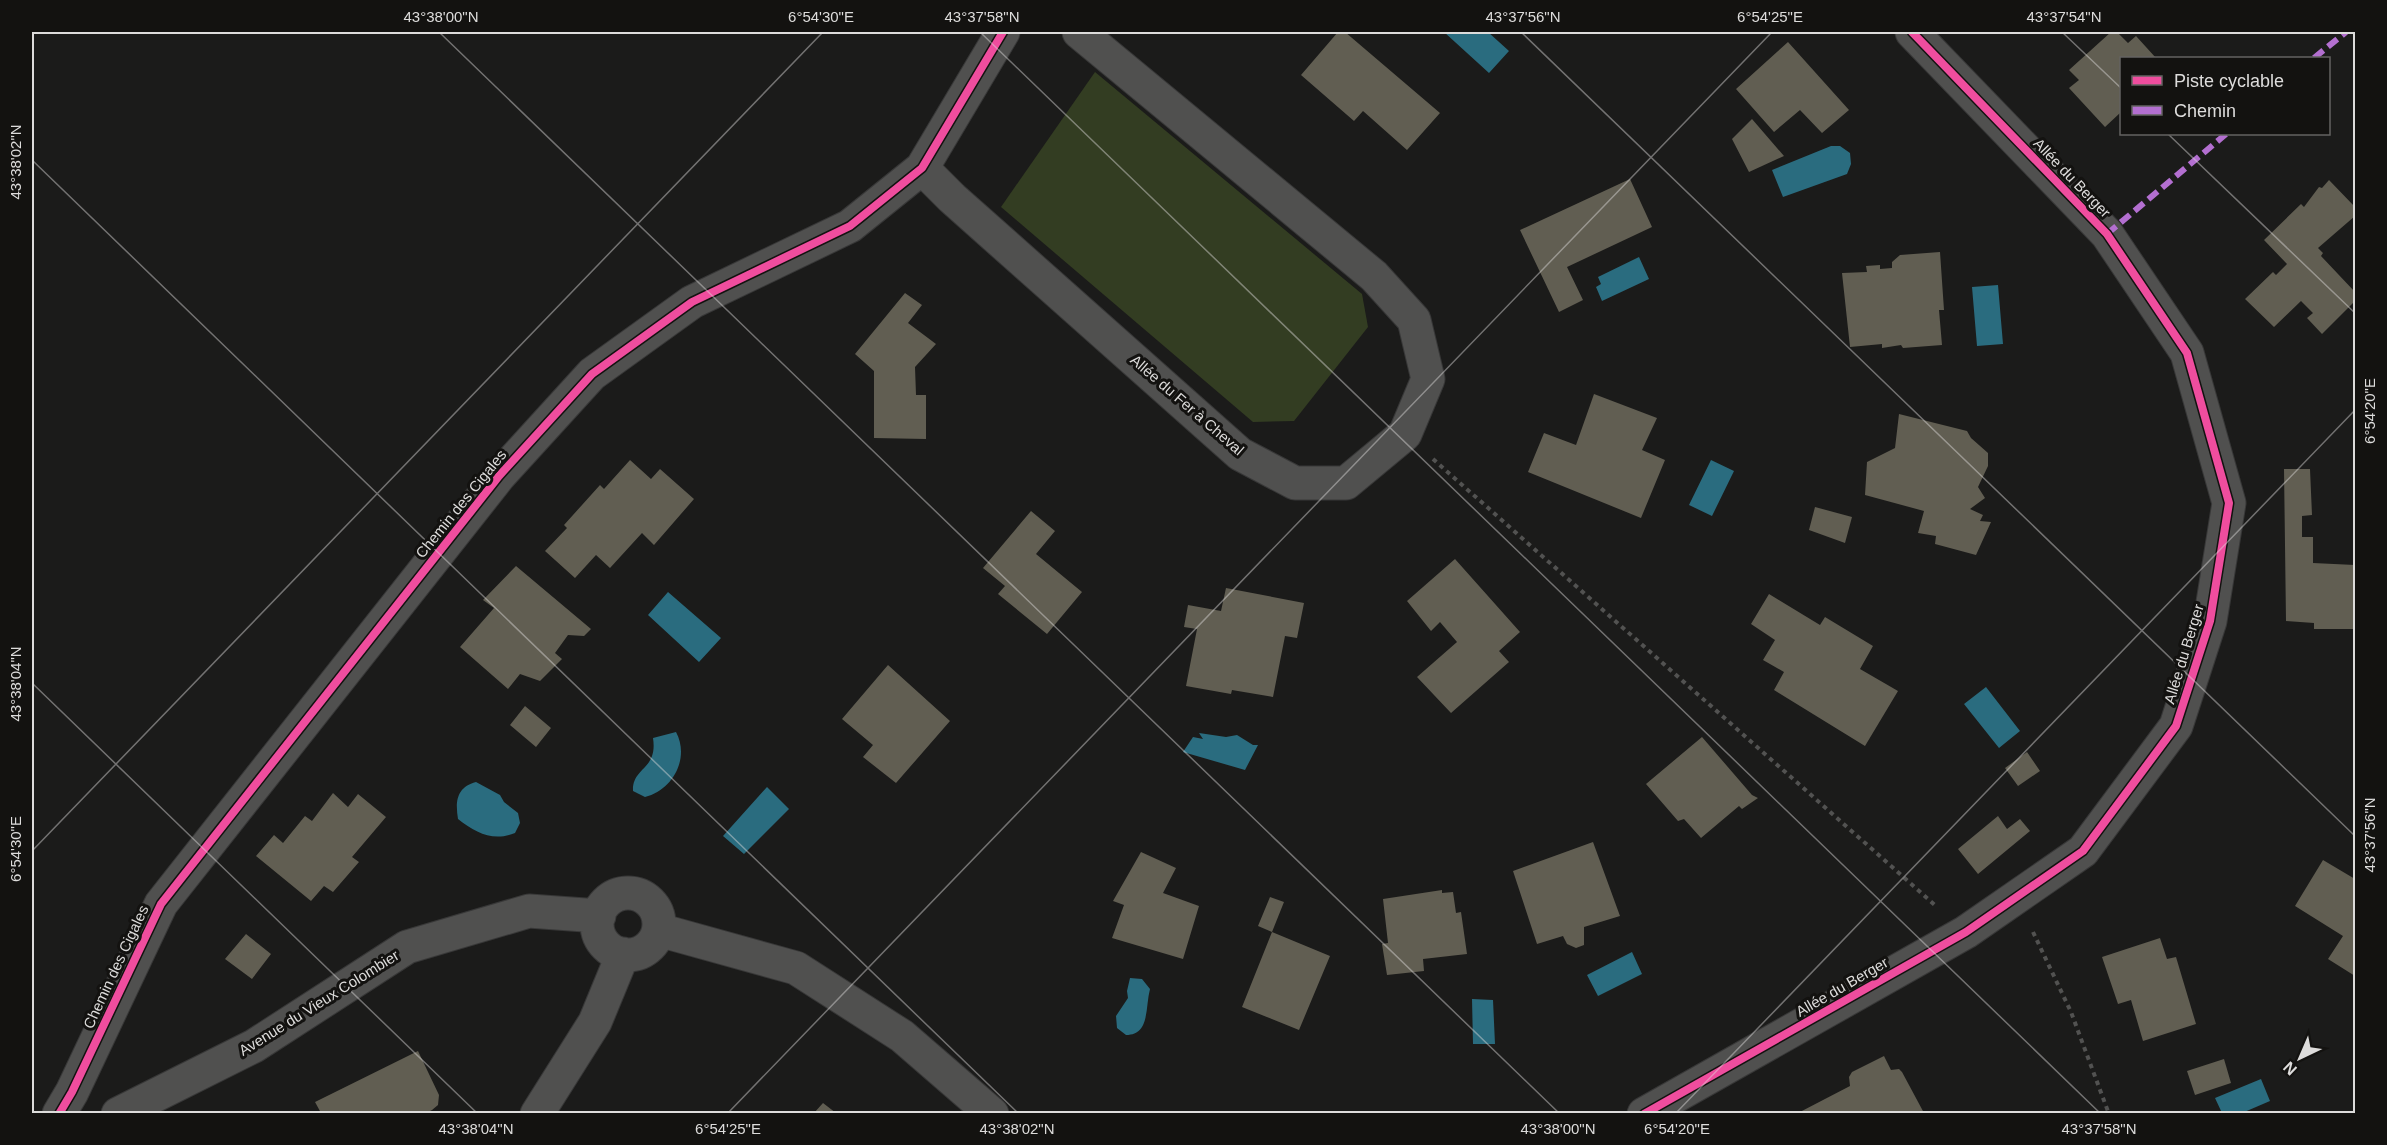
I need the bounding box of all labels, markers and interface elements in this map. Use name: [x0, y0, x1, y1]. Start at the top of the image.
text: 43°38'00"N: [403, 8, 479, 25]
text: 6°54'30"E: [788, 8, 854, 25]
text: 43°37'58"N: [944, 8, 1020, 25]
text: 43°37'56"N: [1485, 8, 1561, 25]
text: 6°54'25"E: [1737, 8, 1803, 25]
text: 43°37'54"N: [2026, 8, 2102, 25]
legend: [2120, 57, 2330, 135]
text: Piste cyclable: [2174, 71, 2284, 91]
text: Chemin: [2174, 101, 2236, 121]
text: 43°38'02"N: [7, 124, 24, 200]
street label: Allée du Berger: [2030, 135, 2114, 221]
street label: Allée du Fer à Cheval: [1127, 351, 1247, 458]
text: 6°54'20"E: [2361, 378, 2378, 444]
street label: Chemin des Cigales: [412, 446, 509, 561]
street label: Allée du Berger: [2160, 602, 2207, 706]
text: 43°38'04"N: [7, 646, 24, 722]
text: 43°37'56"N: [2361, 797, 2378, 873]
text: 6°54'30"E: [7, 816, 24, 882]
street label: Chemin des Cigales: [79, 902, 152, 1031]
street label: Avenue du Vieux Colombier: [236, 946, 402, 1059]
street label: Allée du Berger: [1793, 953, 1891, 1020]
north arrow: [2270, 1028, 2330, 1088]
text: N: [2280, 1058, 2300, 1079]
text: 43°38'04"N: [438, 1120, 514, 1137]
text: 6°54'25"E: [695, 1120, 761, 1137]
text: 43°38'02"N: [979, 1120, 1055, 1137]
text: 43°38'00"N: [1520, 1120, 1596, 1137]
text: 6°54'20"E: [1644, 1120, 1710, 1137]
text: 43°37'58"N: [2061, 1120, 2137, 1137]

